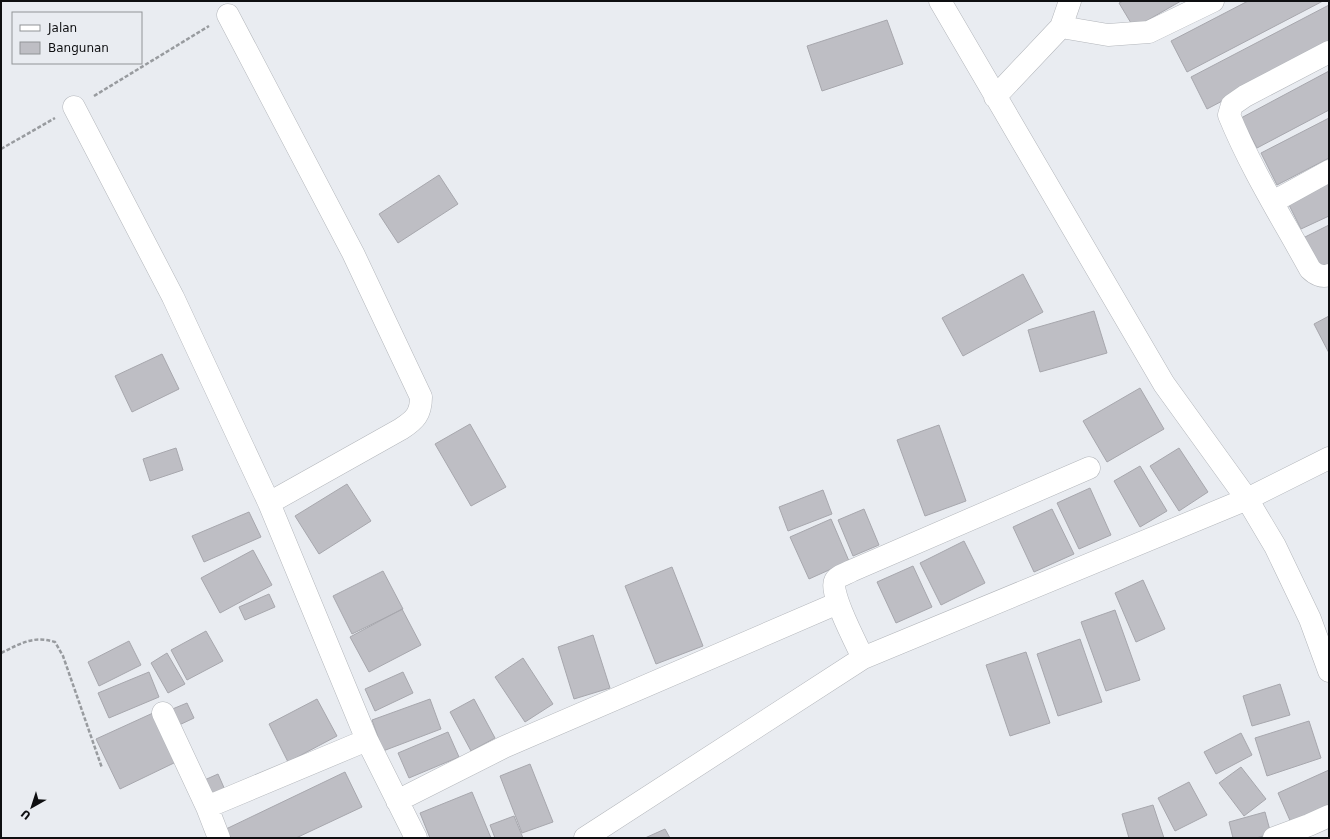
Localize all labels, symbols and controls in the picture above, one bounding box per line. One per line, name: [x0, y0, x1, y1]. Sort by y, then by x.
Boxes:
legend: [12, 12, 142, 64]
text: Jalan: [47, 21, 77, 35]
text: Bangunan: [48, 41, 109, 55]
north arrow: [12, 787, 52, 827]
text: U: [18, 807, 34, 822]

